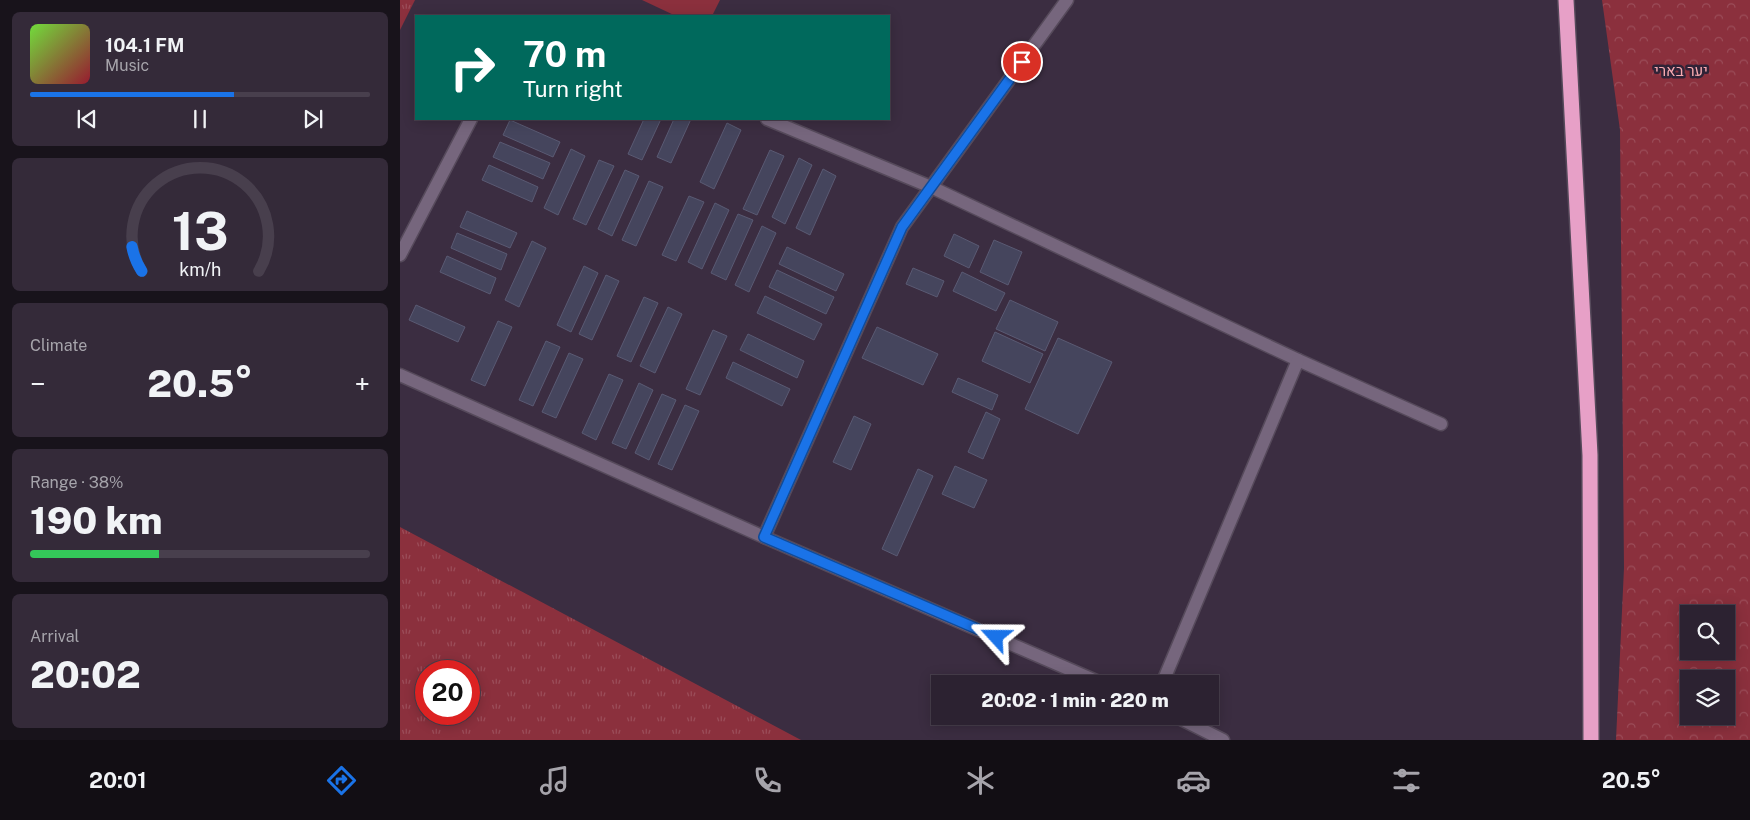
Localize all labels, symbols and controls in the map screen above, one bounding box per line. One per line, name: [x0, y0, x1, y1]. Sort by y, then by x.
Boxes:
text: 104.1 FM: [105, 34, 184, 56]
text: 70 m: [523, 34, 606, 75]
icon: right: [440, 35, 505, 100]
pin: [1001, 41, 1043, 83]
icon: arrive: [1008, 48, 1036, 76]
text: Music: [105, 56, 149, 75]
park label: יער בארי: [1654, 62, 1708, 79]
text: Turn right: [523, 76, 623, 102]
icon: previous: [73, 105, 101, 133]
icon: pause: [186, 105, 214, 133]
icon: next: [299, 105, 327, 133]
text: 13: [172, 201, 228, 262]
text: km/h: [179, 259, 221, 280]
text: Climate: [30, 336, 87, 355]
text: 20.5°: [147, 361, 253, 406]
text: −: [30, 367, 46, 400]
text: +: [354, 367, 370, 400]
text: Range · 38%: [30, 473, 124, 492]
text: 190 km: [30, 498, 162, 543]
map controls: [1680, 605, 1735, 725]
button: search: [1680, 605, 1735, 660]
position arrow: [969, 610, 1021, 662]
text: Arrival: [30, 627, 79, 646]
text: 20:02: [30, 652, 141, 697]
speed limit sign: 20: [415, 660, 480, 725]
button: layers: [1680, 670, 1735, 725]
text: 20:02 · 1 min · 220 m: [981, 689, 1169, 711]
icon: directions: [324, 763, 359, 798]
icon: music: [537, 763, 572, 798]
icon: phone: [750, 763, 785, 798]
icon: climate: [963, 763, 998, 798]
icon: car: [1176, 763, 1211, 798]
icon: filters: [1389, 763, 1424, 798]
text: 20:01: [89, 767, 147, 793]
text: 20.5°: [1602, 767, 1661, 793]

